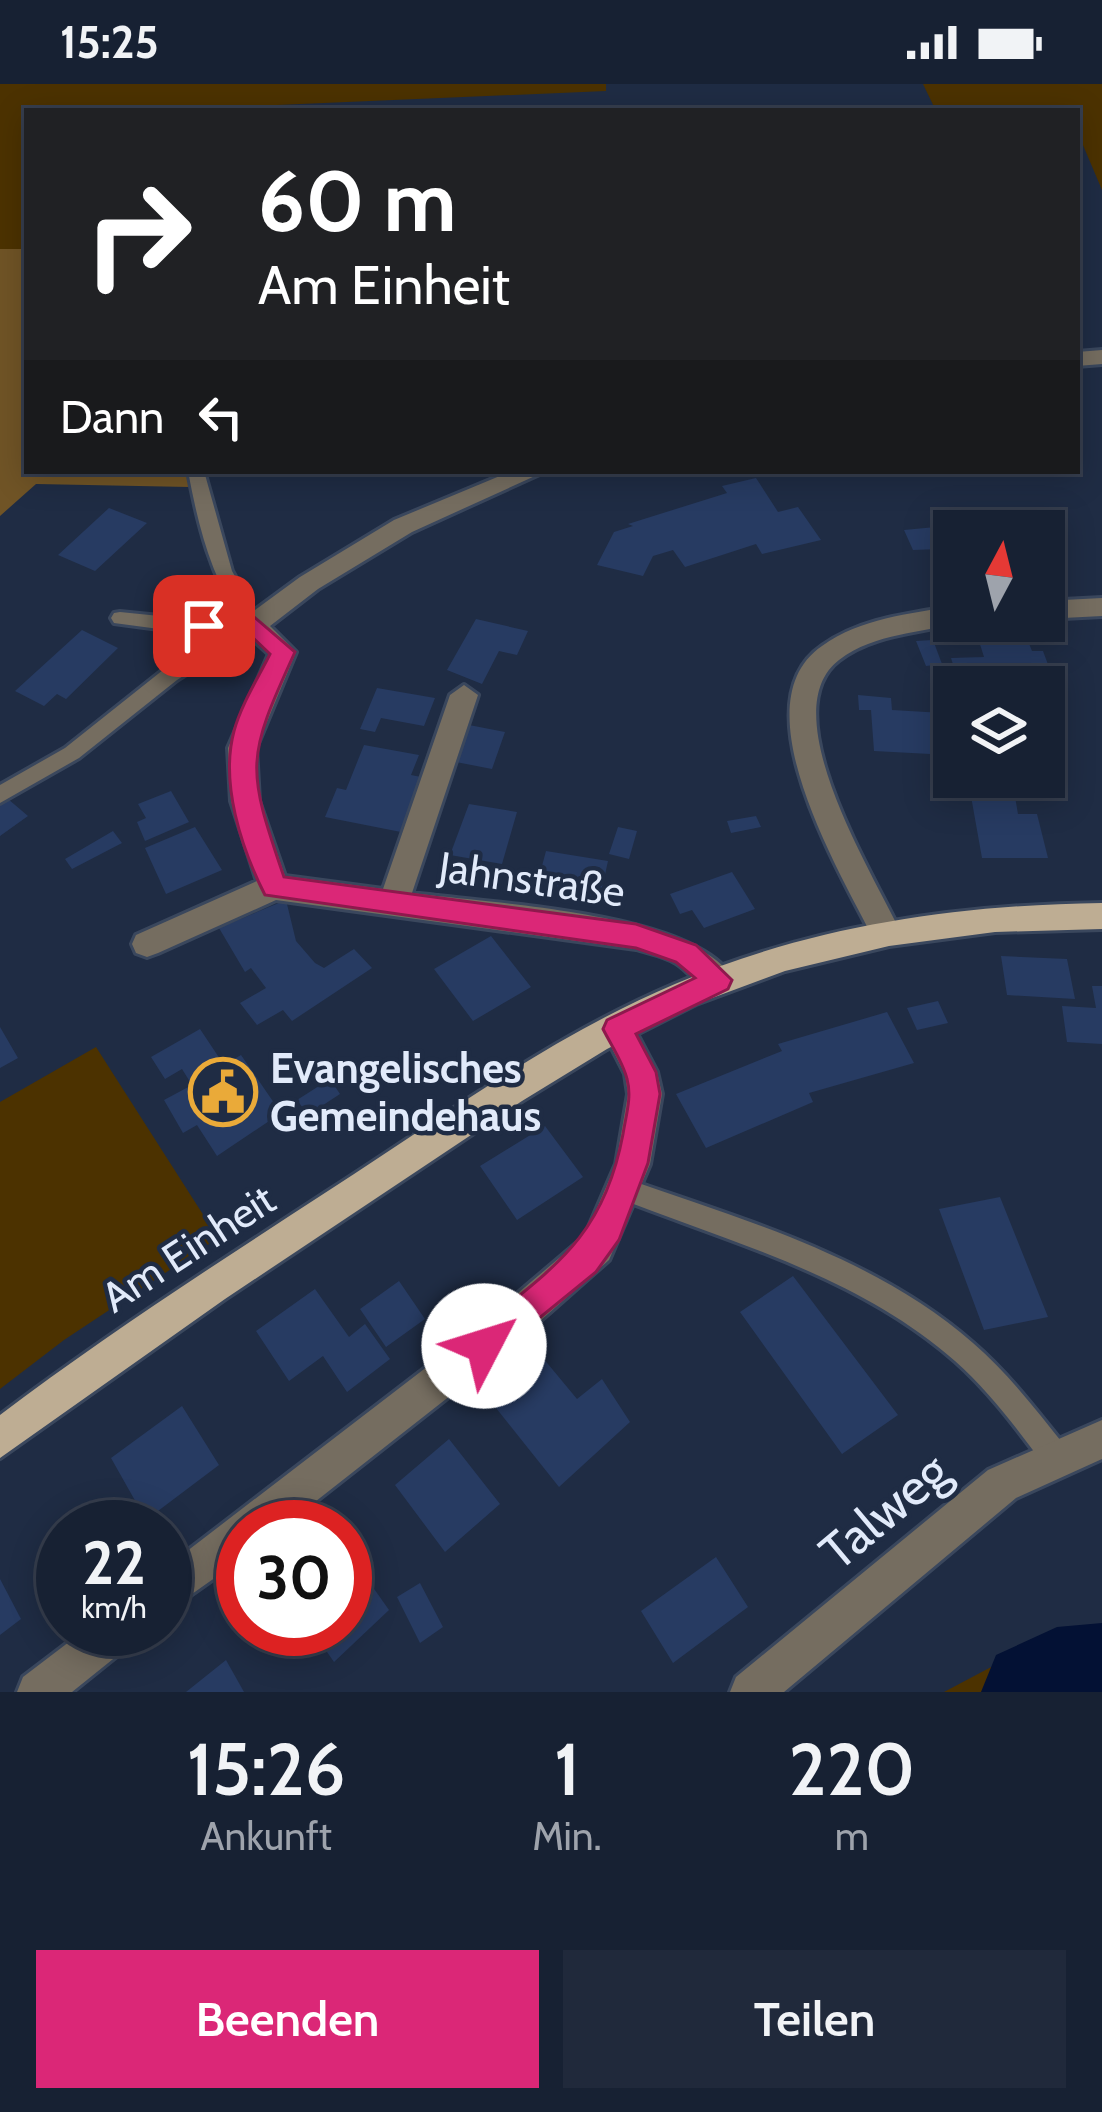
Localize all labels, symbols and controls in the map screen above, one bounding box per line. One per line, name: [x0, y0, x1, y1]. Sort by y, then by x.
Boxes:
text: 15:25: [60, 15, 159, 69]
text: 60 m: [258, 150, 456, 252]
icon: right: [60, 156, 216, 312]
text: Am Einheit: [258, 252, 510, 318]
icon: left: [188, 384, 254, 450]
text: Dann: [60, 390, 164, 444]
north arrow: [933, 510, 1065, 642]
map controls: [933, 510, 1065, 798]
pin: [153, 575, 255, 677]
icon: arrive: [171, 593, 237, 659]
button: layers: [933, 666, 1065, 798]
street label: Jahnstraße: [435, 840, 628, 918]
place label: Evangelisches Gemeindehaus: [270, 1042, 541, 1142]
public building icon: Evangelisches Gemeindehaus: [188, 1057, 258, 1127]
street label: Am Einheit: [92, 1173, 284, 1323]
position arrow: [421, 1283, 547, 1409]
street label: Talweg: [807, 1439, 961, 1582]
speed limit sign: 30: [216, 1500, 372, 1656]
text: 22: [82, 1526, 146, 1599]
text: km/h: [81, 1589, 147, 1626]
text: 15:26: [187, 1726, 345, 1813]
text: 1: [554, 1726, 580, 1813]
text: 220: [789, 1726, 915, 1813]
text: Ankunft: [200, 1812, 332, 1860]
text: Min.: [532, 1812, 602, 1860]
text: m: [835, 1812, 869, 1860]
button: Beenden: [36, 1950, 539, 2088]
button: Teilen: [563, 1950, 1066, 2088]

